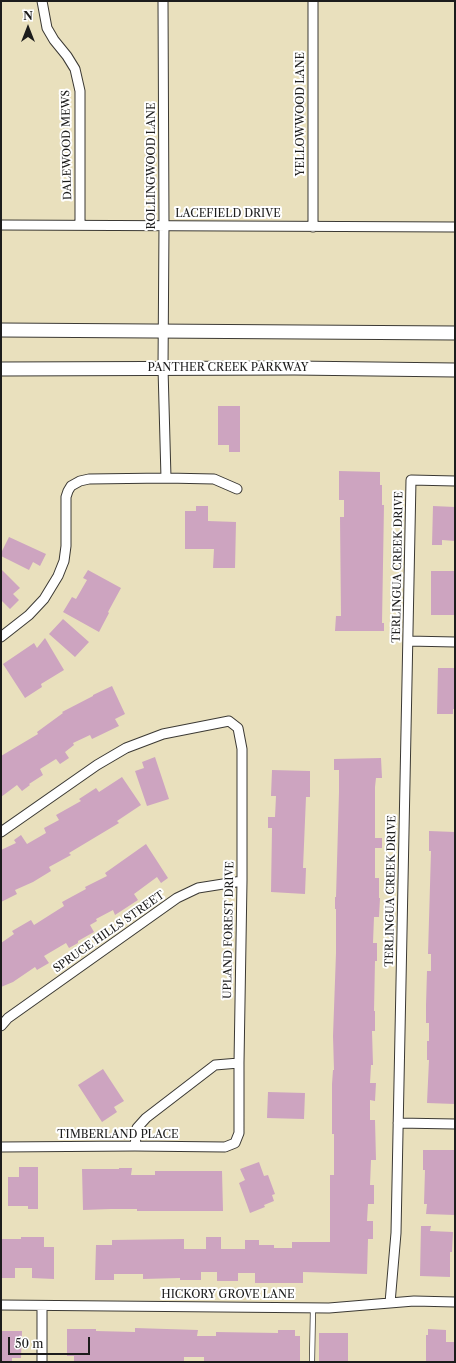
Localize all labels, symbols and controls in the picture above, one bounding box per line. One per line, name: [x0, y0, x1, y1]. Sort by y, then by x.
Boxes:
north arrow: [8, 8, 48, 48]
text: N: [23, 9, 33, 23]
street label: YELLOWWOOD LANE: [294, 52, 308, 176]
street label: DALEWOOD MEWS: [59, 90, 75, 200]
street label: ROLLINGWOOD LANE: [145, 102, 159, 230]
street label: LACEFIELD DRIVE: [175, 207, 281, 221]
street label: PANTHER CREEK PARKWAY: [147, 361, 309, 375]
street label: TERLINGUA CREEK DRIVE: [390, 491, 406, 643]
street label: TERLINGUA CREEK DRIVE: [383, 815, 399, 967]
street label: UPLAND FOREST DRIVE: [221, 861, 237, 999]
street label: SPRUCE HILLS STREET: [51, 888, 167, 976]
street label: TIMBERLAND PLACE: [57, 1128, 179, 1142]
street label: HICKORY GROVE LANE: [161, 1288, 295, 1302]
scale bar: [10, 1329, 92, 1355]
text: 50 m: [15, 1336, 44, 1351]

